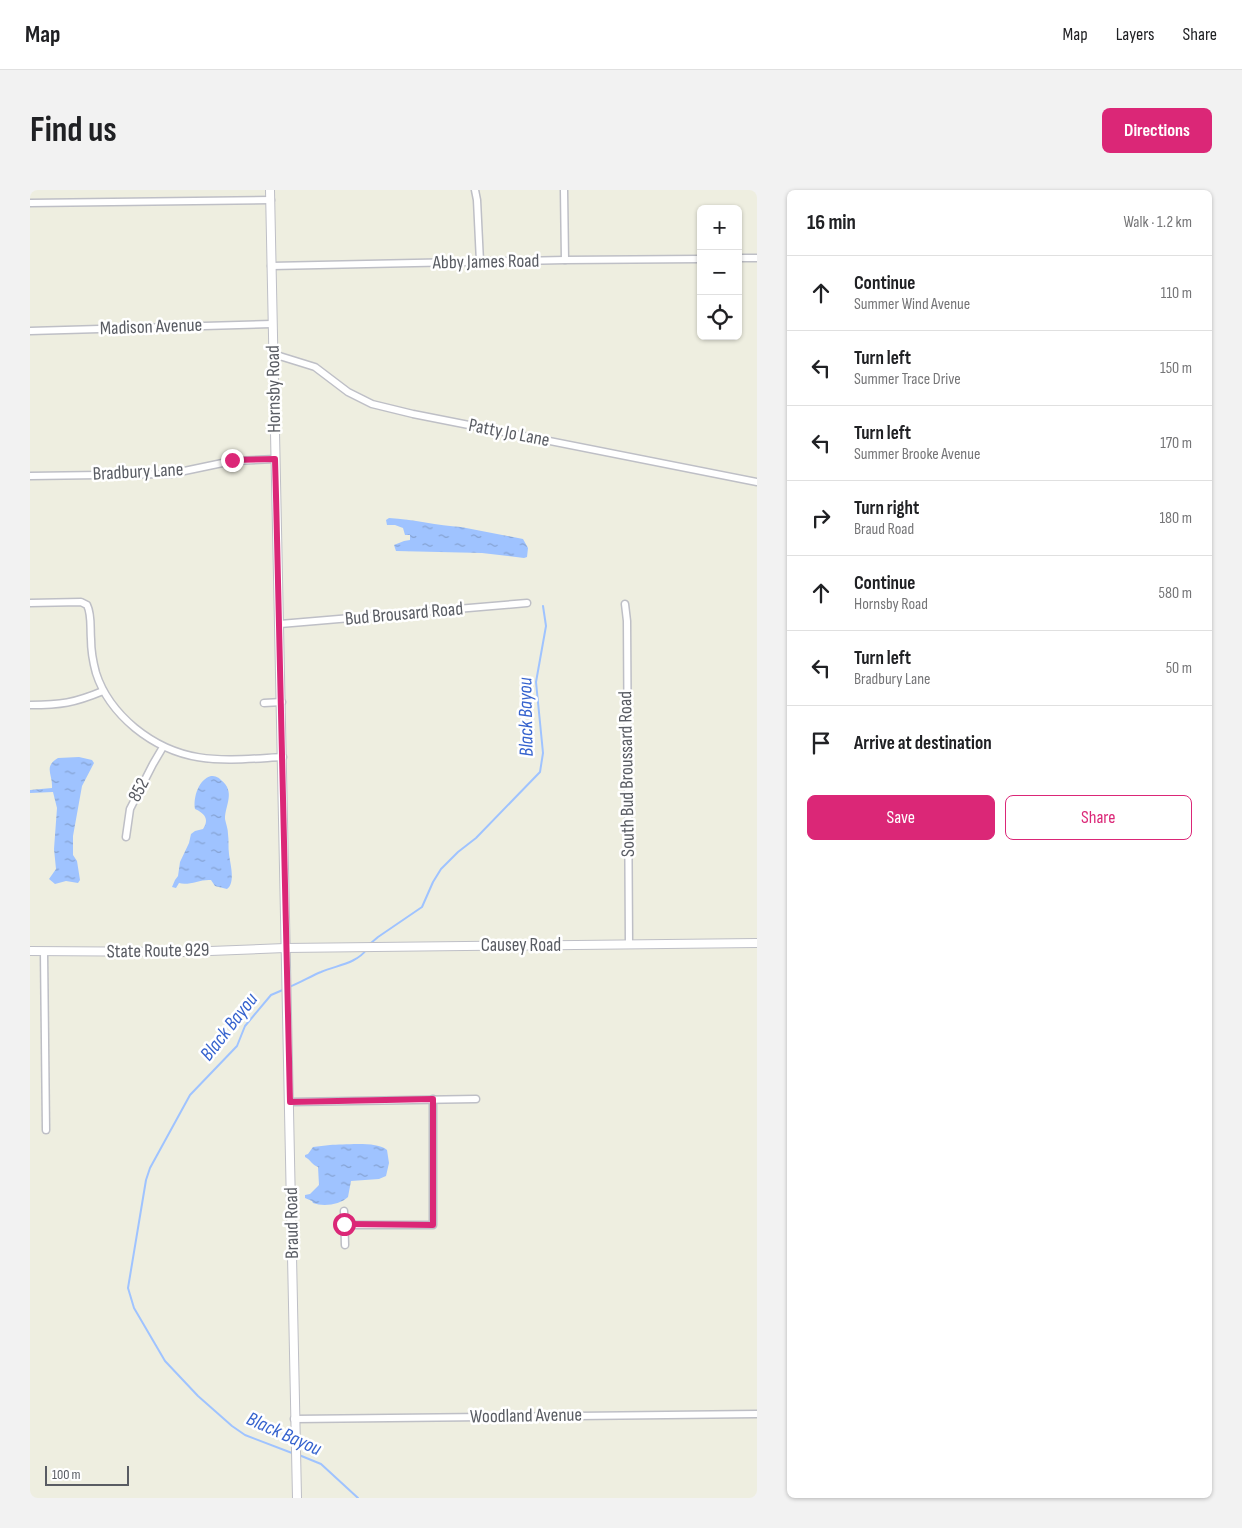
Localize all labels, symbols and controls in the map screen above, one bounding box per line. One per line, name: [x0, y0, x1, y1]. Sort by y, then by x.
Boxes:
text: Map: [25, 20, 60, 49]
text: Map: [1063, 24, 1088, 45]
text: Layers: [1116, 24, 1155, 45]
text: Share: [1183, 24, 1217, 45]
button: Directions: [1102, 108, 1212, 153]
text: Find us: [30, 109, 117, 152]
map controls: [697, 205, 742, 340]
button: +: [697, 205, 742, 250]
text: 16 min: [807, 210, 856, 235]
text: Walk · 1.2 km: [1123, 213, 1192, 232]
street label: Abby James Road: [431, 250, 540, 274]
button: −: [697, 250, 742, 295]
text: Continue: [854, 272, 915, 295]
icon: ahead: [807, 279, 835, 307]
text: 110 m: [1161, 284, 1192, 303]
button: locate: [697, 295, 742, 340]
text: Summer Wind Avenue: [854, 295, 970, 314]
street label: Madison Avenue: [99, 314, 203, 340]
street label: Hornsby Road: [262, 345, 286, 433]
text: Turn left: [854, 347, 911, 370]
icon: left: [807, 354, 835, 382]
text: 150 m: [1160, 359, 1192, 378]
text: Summer Trace Drive: [854, 370, 961, 389]
street label: Patty Jo Lane: [467, 414, 551, 452]
text: Turn left: [854, 422, 911, 445]
icon: left: [807, 429, 835, 457]
text: 170 m: [1160, 434, 1192, 453]
text: Summer Brooke Avenue: [854, 445, 980, 464]
route end: [221, 449, 244, 472]
street label: Bradbury Lane: [92, 458, 184, 486]
text: Turn right: [854, 497, 919, 520]
icon: right: [807, 504, 835, 532]
text: 180 m: [1159, 509, 1192, 528]
text: Braud Road: [854, 520, 914, 539]
text: Continue: [854, 572, 915, 595]
icon: ahead: [807, 579, 835, 607]
text: 580 m: [1159, 584, 1192, 603]
text: Hornsby Road: [854, 595, 928, 614]
street label: Bud Brousard Road: [344, 597, 464, 631]
text: Turn left: [854, 647, 911, 670]
icon: left: [807, 654, 835, 682]
text: 50 m: [1166, 659, 1192, 678]
text: Bradbury Lane: [854, 670, 930, 689]
water label: Black Bayou: [513, 676, 539, 757]
street label: South Bud Broussard Road: [614, 691, 640, 857]
icon: arrive: [807, 729, 835, 757]
text: Arrive at destination: [854, 732, 992, 755]
street label: 852: [123, 774, 155, 806]
button: Save: [807, 795, 995, 840]
button: Share: [1005, 795, 1192, 840]
street label: Causey Road: [481, 934, 561, 957]
street label: State Route 929: [106, 939, 210, 963]
water label: Black Bayou: [195, 988, 263, 1066]
street label: Braud Road: [280, 1187, 304, 1259]
route start: [333, 1213, 356, 1236]
street label: Woodland Avenue: [470, 1404, 582, 1428]
water label: Black Bayou: [243, 1407, 326, 1461]
scale bar: [45, 1463, 129, 1486]
text: 100 m: [52, 1466, 81, 1483]

